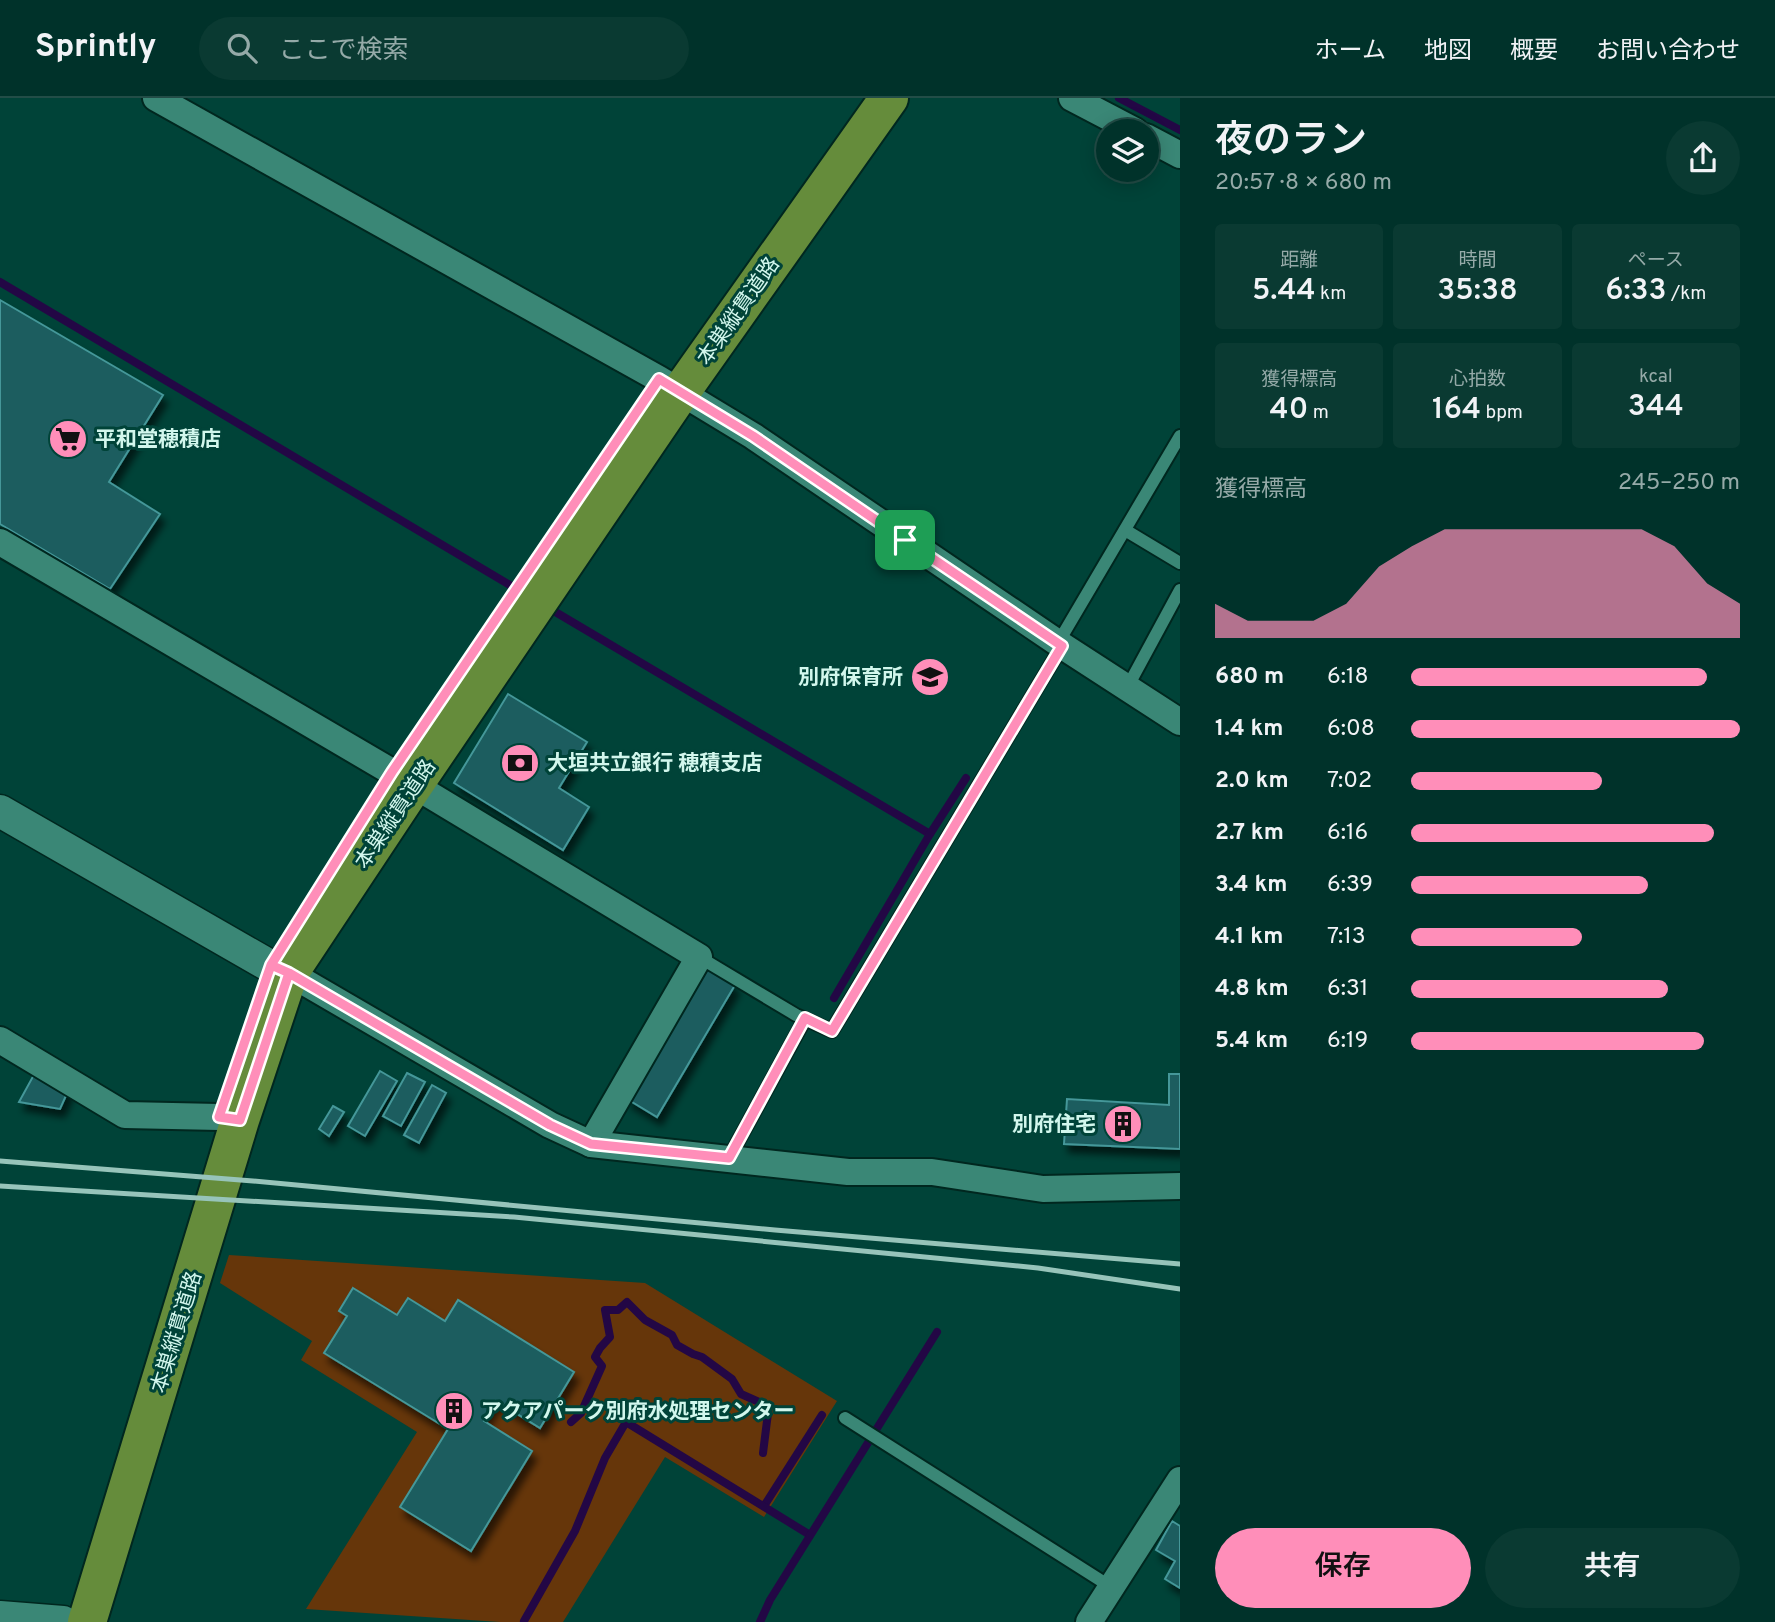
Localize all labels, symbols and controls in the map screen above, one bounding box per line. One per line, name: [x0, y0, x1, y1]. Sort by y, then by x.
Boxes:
search box: [199, 17, 689, 80]
text: Sprintly: [35, 27, 157, 69]
icon: search: [223, 29, 261, 67]
text: ここで検索: [279, 35, 409, 68]
text: ホーム: [1315, 37, 1386, 67]
text: 地図: [1424, 37, 1472, 67]
text: 概要: [1510, 37, 1558, 67]
text: お問い合わせ: [1596, 37, 1740, 67]
text: 夜のラン: [1215, 118, 1367, 167]
map controls: [1096, 119, 1159, 182]
button: layers: [1096, 119, 1159, 182]
button: share: [1666, 121, 1740, 195]
text: 20:57 · 8 × 680 m: [1215, 169, 1392, 198]
text: 距離: [1280, 249, 1318, 273]
text: 時間: [1458, 249, 1497, 273]
text: ペース: [1628, 249, 1684, 273]
street label: 本巣縦貫道路: [692, 253, 786, 371]
text: 5.44: [1252, 273, 1316, 310]
text: 35:38: [1437, 273, 1518, 310]
text: 6:33: [1605, 273, 1667, 310]
text: km: [1316, 282, 1346, 306]
text: /km: [1667, 282, 1706, 306]
text: kcal: [1639, 365, 1673, 389]
text: 獲得標高: [1261, 368, 1337, 392]
text: 心拍数: [1449, 368, 1506, 392]
text: 344: [1628, 389, 1684, 426]
text: 40: [1270, 392, 1308, 429]
text: 164: [1432, 392, 1481, 429]
text: m: [1308, 401, 1329, 425]
text: bpm: [1481, 401, 1523, 425]
supermarket icon: 平和堂穂積店: [47, 418, 89, 460]
place label: 平和堂穂積店: [95, 427, 221, 454]
text: 245–250 m: [1618, 469, 1740, 498]
text: 獲得標高: [1215, 476, 1307, 505]
pin: [875, 510, 935, 570]
icon: arrive: [886, 521, 924, 559]
school or university icon: 別府保育所: [909, 656, 951, 698]
text: 680 m: [1215, 663, 1284, 692]
text: 6:18: [1327, 663, 1369, 692]
place label: 別府保育所: [798, 665, 903, 692]
text: 1.4 km: [1215, 715, 1283, 744]
text: 6:08: [1327, 715, 1375, 744]
bank icon: 大垣共立銀行 穂積支店: [499, 742, 541, 784]
place label: 大垣共立銀行 穂積支店: [547, 751, 762, 778]
street label: 本巣縦貫道路: [350, 755, 443, 875]
text: 2.0 km: [1215, 767, 1289, 796]
text: 7:02: [1327, 767, 1372, 796]
text: 2.7 km: [1215, 819, 1284, 848]
text: 6:16: [1327, 819, 1368, 848]
text: 3.4 km: [1215, 871, 1287, 900]
text: 6:39: [1327, 871, 1373, 900]
text: 4.1 km: [1215, 923, 1283, 952]
text: 7:13: [1327, 923, 1366, 952]
text: 4.8 km: [1215, 975, 1289, 1004]
text: 6:31: [1327, 975, 1368, 1004]
text: 5.4 km: [1215, 1027, 1288, 1056]
text: 6:19: [1327, 1027, 1368, 1056]
building icon: 別府住宅: [1102, 1103, 1144, 1145]
place label: 別府住宅: [1012, 1112, 1096, 1139]
street label: 本巣縦貫道路: [146, 1268, 209, 1397]
building icon: アクアパーク別府水処理センター: [433, 1390, 475, 1432]
place label: アクアパーク別府水処理センター: [481, 1399, 795, 1426]
button: 保存: [1215, 1528, 1471, 1608]
button: 共有: [1485, 1528, 1740, 1608]

